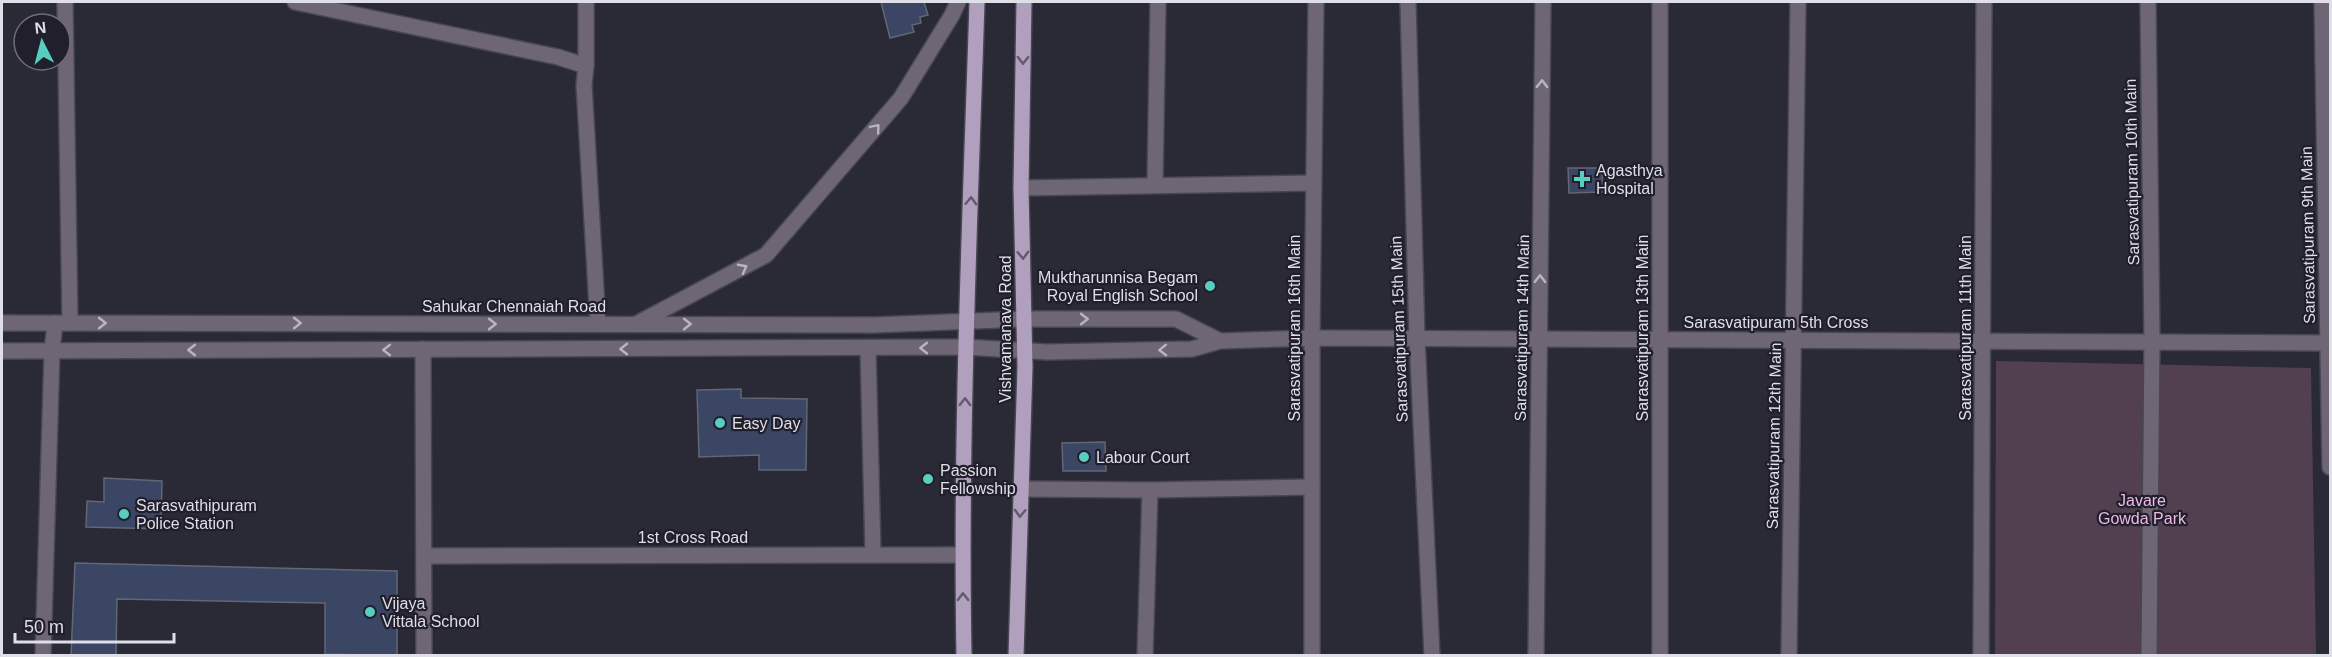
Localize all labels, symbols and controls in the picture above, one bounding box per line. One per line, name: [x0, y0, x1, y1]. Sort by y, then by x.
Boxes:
north arrow: [12, 12, 72, 72]
text: N: [34, 19, 47, 37]
one-way arrow: [1017, 55, 1029, 64]
street label: Sarasvatipuram 10th Main: [2122, 78, 2142, 266]
one-way arrow: [1536, 80, 1548, 89]
one-way arrow: [869, 124, 880, 135]
street label: Sarasvatipuram 9th Main: [2298, 146, 2318, 324]
place label: Agasthya Hospital: [1596, 162, 1663, 197]
marker: Agasthya Hospital: [1573, 170, 1591, 188]
one-way arrow: [964, 196, 977, 205]
street label: Sarasvatipuram 14th Main: [1512, 234, 1532, 422]
street label: Sarasvatipuram 16th Main: [1286, 235, 1303, 421]
street label: Sarasvatipuram 15th Main: [1387, 235, 1411, 423]
street label: Sarasvatipuram 13th Main: [1634, 235, 1651, 421]
street label: Sarasvatipuram 11th Main: [1957, 235, 1974, 421]
one-way arrow: [1017, 250, 1030, 259]
street label: Vishvamanava Road: [997, 255, 1014, 403]
one-way arrow: [736, 263, 747, 275]
place label: Muktharunnisa Begam Royal English School: [1038, 269, 1198, 304]
one-way arrow: [1534, 275, 1546, 284]
marker: Muktharunnisa Begam Royal English School: [1203, 279, 1217, 293]
street label: Sahukar Chennaiah Road: [422, 298, 606, 315]
one-way arrow: [1080, 313, 1089, 325]
street label: Sarasvatipuram 5th Cross: [1684, 314, 1868, 331]
one-way arrow: [97, 317, 106, 329]
one-way arrow: [292, 317, 301, 329]
one-way arrow: [487, 318, 496, 330]
one-way arrow: [682, 318, 691, 330]
one-way arrow: [919, 341, 928, 354]
street label: Sarasvatipuram 12th Main: [1764, 342, 1784, 530]
one-way arrow: [619, 343, 628, 355]
one-way arrow: [1159, 343, 1168, 356]
one-way arrow: [187, 344, 196, 357]
one-way arrow: [382, 344, 391, 356]
one-way arrow: [959, 398, 972, 407]
place label: Easy Day: [732, 415, 800, 432]
marker: Easy Day: [713, 416, 727, 430]
place label: Labour Court: [1096, 449, 1190, 466]
marker: Labour Court: [1077, 450, 1091, 464]
place label: Passion Fellowship: [940, 462, 1016, 497]
marker: Passion Fellowship: [921, 472, 935, 486]
park label: Javare Gowda Park: [2098, 492, 2187, 527]
place label: Sarasvathipuram Police Station: [136, 497, 257, 532]
marker: Sarasvathipuram Police Station: [117, 507, 131, 521]
one-way arrow: [1014, 508, 1026, 517]
street label: 1st Cross Road: [638, 529, 748, 546]
one-way arrow: [957, 593, 969, 602]
place label: Vijaya Vittala School: [382, 595, 480, 630]
marker: Vijaya Vittala School: [363, 605, 377, 619]
scale bar: [15, 606, 174, 644]
text: 50 m: [24, 617, 64, 637]

